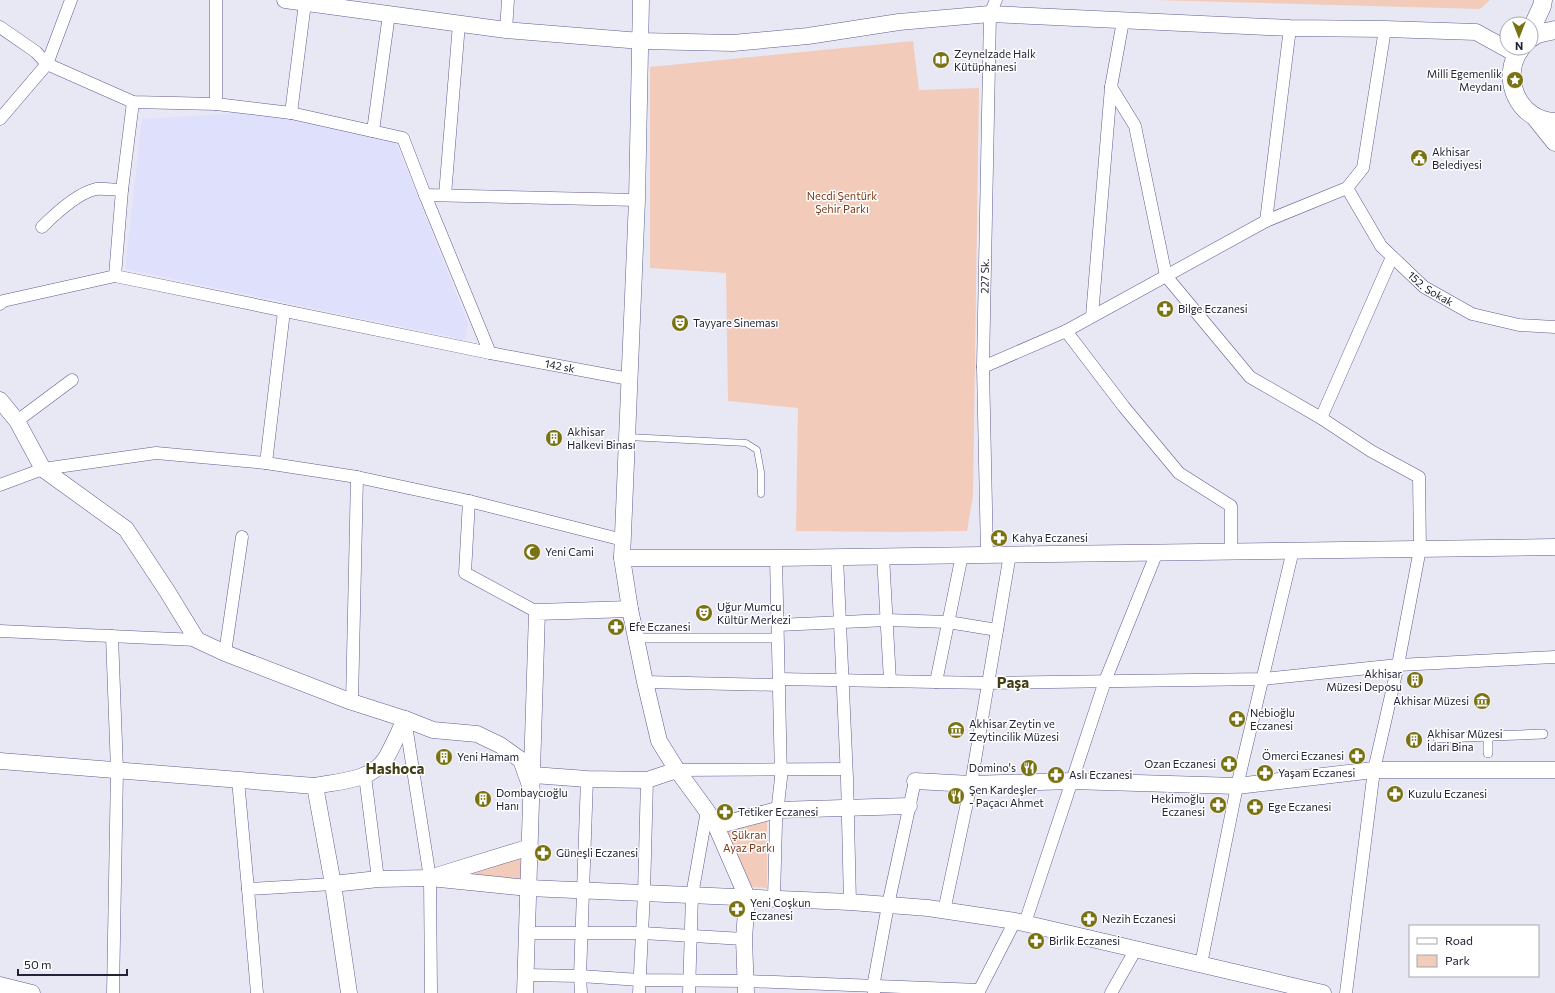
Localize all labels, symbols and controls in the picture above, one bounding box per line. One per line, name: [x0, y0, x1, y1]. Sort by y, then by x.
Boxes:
north arrow: [1499, 16, 1539, 56]
text: N: [1515, 40, 1523, 53]
place label: Zeynelzade Halk Kütüphanesi: [954, 47, 1036, 73]
library icon: Zeynelzade Halk Kütüphanesi: [931, 50, 951, 70]
place label: Milli Egemenlik Meydanı: [1427, 67, 1502, 93]
place icon: Milli Egemenlik Meydanı: [1505, 70, 1525, 90]
place label: Akhisar Belediyesi: [1432, 145, 1482, 171]
public building icon: Akhisar Belediyesi: [1409, 148, 1429, 168]
park label: Necdi Şentürk Şehir Parkı: [807, 189, 877, 215]
street label: 227 Sk.: [977, 258, 991, 294]
street label: 152. Sokak: [1405, 268, 1456, 308]
pharmacy icon: Bilge Eczanesi: [1155, 299, 1175, 319]
place label: Bilge Eczanesi: [1178, 302, 1248, 315]
theatre icon: Tayyare Sineması: [670, 313, 690, 333]
place label: Tayyare Sineması: [693, 316, 778, 329]
street label: 142 sk: [544, 356, 576, 375]
place label: Akhisar Halkevi Binası: [567, 425, 636, 451]
building icon: Akhisar Halkevi Binası: [544, 428, 564, 448]
pharmacy icon: Kahya Eczanesi: [989, 528, 1009, 548]
place label: Kahya Eczanesi: [1012, 531, 1088, 544]
mosque icon: Yeni Cami: [522, 542, 542, 562]
place label: Yeni Cami: [545, 545, 594, 558]
place label: Uğur Mumcu Kültür Merkezi: [717, 600, 791, 626]
theatre icon: Uğur Mumcu Kültür Merkezi: [694, 603, 714, 623]
pharmacy icon: Efe Eczanesi: [606, 617, 626, 637]
place label: Efe Eczanesi: [629, 620, 691, 633]
place label: Akhisar Müzesi Deposu: [1326, 667, 1403, 693]
building icon: Akhisar Müzesi Deposu: [1405, 670, 1425, 690]
district label: Paşa: [997, 673, 1029, 691]
museum icon: Akhisar Müzesi: [1472, 691, 1492, 711]
place label: Akhisar Müzesi: [1393, 694, 1469, 707]
place label: Nebioğlu Eczanesi: [1250, 706, 1295, 732]
pharmacy icon: Nebioğlu Eczanesi: [1227, 709, 1247, 729]
place label: Akhisar Zeytin ve Zeytincilik Müzesi: [969, 717, 1059, 743]
museum icon: Akhisar Zeytin ve Zeytincilik Müzesi: [946, 720, 966, 740]
place label: Akhisar Müzesi İdari Bina: [1427, 727, 1503, 753]
building icon: Akhisar Müzesi İdari Bina: [1404, 730, 1424, 750]
pharmacy icon: Ömerci Eczanesi: [1347, 746, 1367, 766]
building icon: Yeni Hamam: [434, 747, 454, 767]
place label: Ömerci Eczanesi: [1262, 748, 1344, 762]
place label: Yeni Hamam: [457, 750, 519, 763]
pharmacy icon: Ozan Eczanesi: [1219, 754, 1239, 774]
place label: Ozan Eczanesi: [1144, 757, 1216, 770]
restaurant icon: Domino's: [1019, 758, 1039, 778]
district label: Hashoca: [366, 759, 425, 777]
place label: Domino's: [969, 761, 1016, 774]
pharmacy icon: Yaşam Eczanesi: [1255, 763, 1275, 783]
pharmacy icon: Aslı Eczanesi: [1046, 765, 1066, 785]
place label: Yaşam Eczanesi: [1278, 766, 1356, 779]
place label: Aslı Eczanesi: [1069, 768, 1133, 781]
place label: Şen Kardeşler - Paçacı Ahmet: [969, 783, 1044, 809]
pharmacy icon: Kuzulu Eczanesi: [1385, 784, 1405, 804]
place label: Dombaycıoğlu Hanı: [496, 786, 568, 812]
restaurant icon: Şen Kardeşler - Paçacı Ahmet: [946, 786, 966, 806]
place label: Kuzulu Eczanesi: [1408, 787, 1487, 800]
building icon: Dombaycıoğlu Hanı: [473, 789, 493, 809]
place label: Hekimoğlu Eczanesi: [1151, 792, 1205, 818]
pharmacy icon: Hekimoğlu Eczanesi: [1208, 795, 1228, 815]
pharmacy icon: Ege Eczanesi: [1245, 797, 1265, 817]
place label: Ege Eczanesi: [1268, 800, 1332, 813]
pharmacy icon: Tetiker Eczanesi: [715, 802, 735, 822]
place label: Tetiker Eczanesi: [738, 805, 819, 818]
park label: Şükran Ayaz Parkı: [723, 828, 775, 854]
pharmacy icon: Güneşli Eczanesi: [533, 843, 553, 863]
place label: Güneşli Eczanesi: [556, 846, 638, 859]
place label: Yeni Coşkun Eczanesi: [750, 896, 811, 922]
pharmacy icon: Yeni Coşkun Eczanesi: [727, 899, 747, 919]
pharmacy icon: Nezih Eczanesi: [1079, 909, 1099, 929]
place label: Nezih Eczanesi: [1102, 912, 1176, 925]
legend: [1409, 925, 1539, 977]
pharmacy icon: Birlik Eczanesi: [1026, 931, 1046, 951]
text: Road: [1445, 933, 1473, 947]
place label: Birlik Eczanesi: [1049, 934, 1120, 947]
scale bar: [18, 951, 127, 977]
text: Park: [1445, 953, 1471, 967]
text: 50 m: [24, 957, 52, 971]

